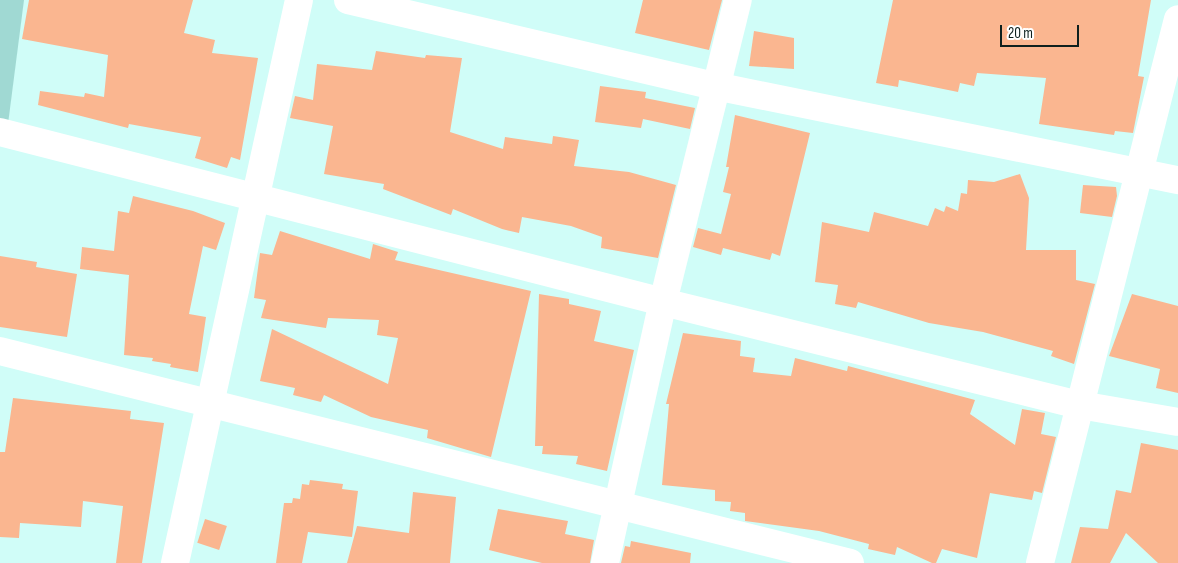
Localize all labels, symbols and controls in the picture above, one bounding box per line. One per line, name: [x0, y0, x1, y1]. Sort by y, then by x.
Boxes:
scale bar: [1003, 15, 1082, 47]
text: 20 m: [1008, 24, 1033, 43]

